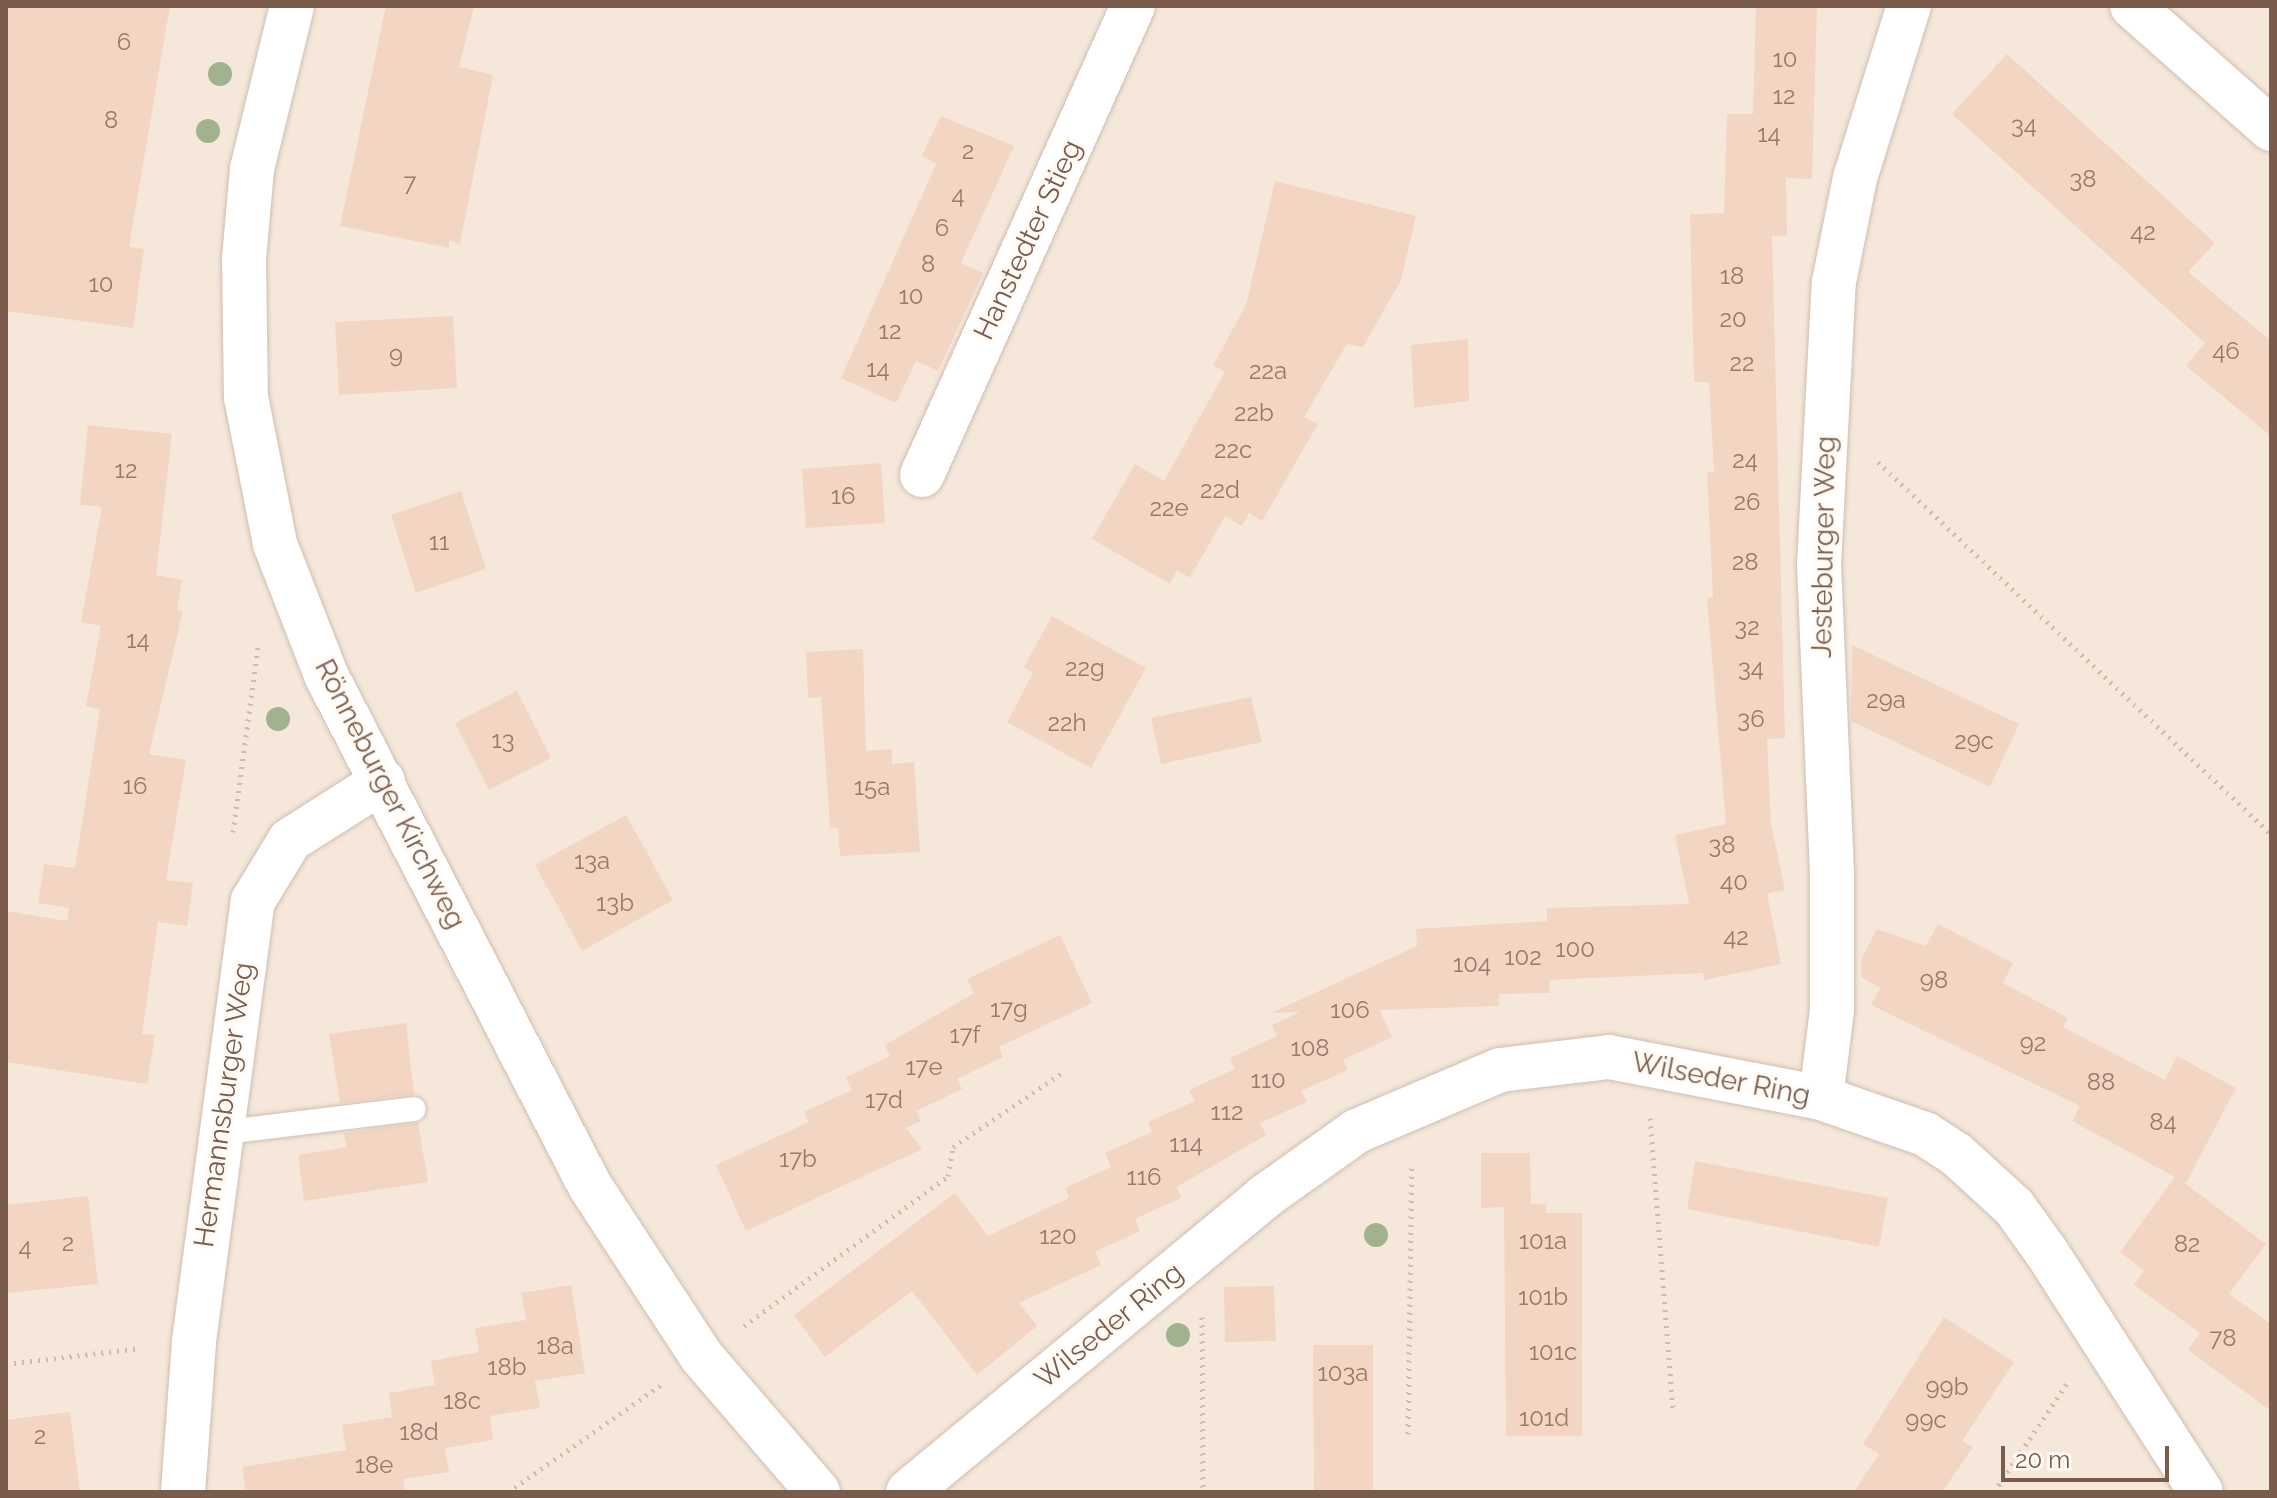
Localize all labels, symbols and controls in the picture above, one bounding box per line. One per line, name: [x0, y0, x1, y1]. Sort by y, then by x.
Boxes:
house number: 6: [117, 28, 131, 56]
house number: 10: [1773, 45, 1797, 73]
house number: 12: [1773, 82, 1795, 110]
house number: 8: [104, 106, 118, 134]
house number: 34: [2011, 111, 2037, 139]
house number: 14: [1757, 120, 1781, 148]
street label: Hanstedter Stieg: [967, 135, 1089, 345]
house number: 2: [962, 137, 974, 165]
house number: 38: [2069, 165, 2097, 193]
house number: 7: [404, 169, 416, 197]
house number: 4: [951, 181, 965, 209]
house number: 6: [935, 214, 949, 242]
house number: 42: [2130, 218, 2156, 246]
house number: 8: [921, 250, 935, 278]
house number: 18: [1720, 262, 1744, 290]
house number: 10: [89, 270, 113, 298]
house number: 10: [899, 282, 923, 310]
house number: 20: [1719, 305, 1747, 333]
house number: 12: [879, 317, 901, 345]
house number: 46: [2212, 337, 2240, 365]
house number: 9: [389, 341, 403, 369]
house number: 22: [1729, 349, 1755, 377]
house number: 14: [866, 355, 890, 383]
house number: 22a: [1249, 357, 1287, 385]
house number: 22b: [1234, 399, 1274, 427]
street label: Jesteburger Weg: [1805, 435, 1843, 659]
house number: 22c: [1214, 436, 1252, 464]
house number: 24: [1732, 446, 1758, 474]
house number: 12: [115, 456, 137, 484]
house number: 22d: [1200, 476, 1240, 504]
house number: 16: [831, 482, 855, 510]
house number: 26: [1734, 488, 1760, 516]
house number: 22e: [1149, 494, 1189, 522]
house number: 11: [429, 528, 449, 556]
house number: 28: [1732, 548, 1758, 576]
house number: 32: [1734, 613, 1760, 641]
house number: 14: [126, 626, 150, 654]
street label: Rönneburger Kirchweg: [307, 653, 473, 935]
house number: 22g: [1065, 654, 1105, 682]
house number: 34: [1738, 654, 1764, 682]
house number: 29a: [1866, 686, 1906, 714]
house number: 36: [1737, 705, 1765, 733]
house number: 22h: [1048, 709, 1086, 737]
house number: 13: [491, 726, 515, 754]
house number: 29c: [1954, 727, 1994, 755]
house number: 16: [123, 772, 147, 800]
house number: 15a: [854, 773, 890, 801]
house number: 38: [1708, 831, 1736, 859]
house number: 13a: [574, 847, 610, 875]
house number: 40: [1720, 868, 1748, 896]
house number: 13b: [596, 889, 634, 917]
house number: 42: [1723, 923, 1749, 951]
house number: 100: [1555, 935, 1595, 963]
house number: 102: [1504, 943, 1542, 971]
house number: 104: [1453, 950, 1491, 978]
street label: Hermannsburger Weg: [187, 960, 261, 1250]
house number: 98: [1920, 966, 1948, 994]
house number: 17g: [990, 995, 1028, 1023]
house number: 106: [1330, 996, 1370, 1024]
house number: 17f: [950, 1021, 980, 1049]
house number: 92: [2020, 1029, 2046, 1057]
house number: 108: [1290, 1034, 1330, 1062]
street label: Wilseder Ring: [1629, 1045, 1813, 1113]
house number: 17e: [905, 1053, 943, 1081]
house number: 110: [1250, 1066, 1286, 1094]
house number: 88: [2087, 1068, 2115, 1096]
house number: 17d: [865, 1086, 903, 1114]
house number: 112: [1210, 1098, 1244, 1126]
house number: 84: [2149, 1108, 2177, 1136]
house number: 114: [1169, 1130, 1203, 1158]
house number: 17b: [779, 1145, 817, 1173]
house number: 116: [1126, 1163, 1162, 1191]
house number: 120: [1039, 1222, 1077, 1250]
house number: 101a: [1519, 1227, 1567, 1255]
house number: 2: [62, 1229, 74, 1257]
house number: 82: [2174, 1230, 2200, 1258]
house number: 4: [18, 1233, 32, 1261]
street label: Wilseder Ring: [1028, 1256, 1190, 1396]
house number: 101b: [1518, 1283, 1568, 1311]
house number: 78: [2209, 1324, 2237, 1352]
house number: 18a: [536, 1332, 574, 1360]
house number: 101c: [1529, 1338, 1577, 1366]
house number: 18b: [487, 1353, 527, 1381]
house number: 103a: [1318, 1359, 1368, 1387]
house number: 99b: [1926, 1373, 1968, 1401]
house number: 18c: [443, 1387, 481, 1415]
house number: 101d: [1519, 1404, 1569, 1432]
house number: 99c: [1905, 1406, 1947, 1434]
house number: 18d: [399, 1418, 439, 1446]
house number: 2: [34, 1422, 46, 1450]
scale bar: [2005, 1430, 2173, 1480]
text: 20 m: [2015, 1445, 2070, 1474]
house number: 18e: [355, 1451, 393, 1479]

